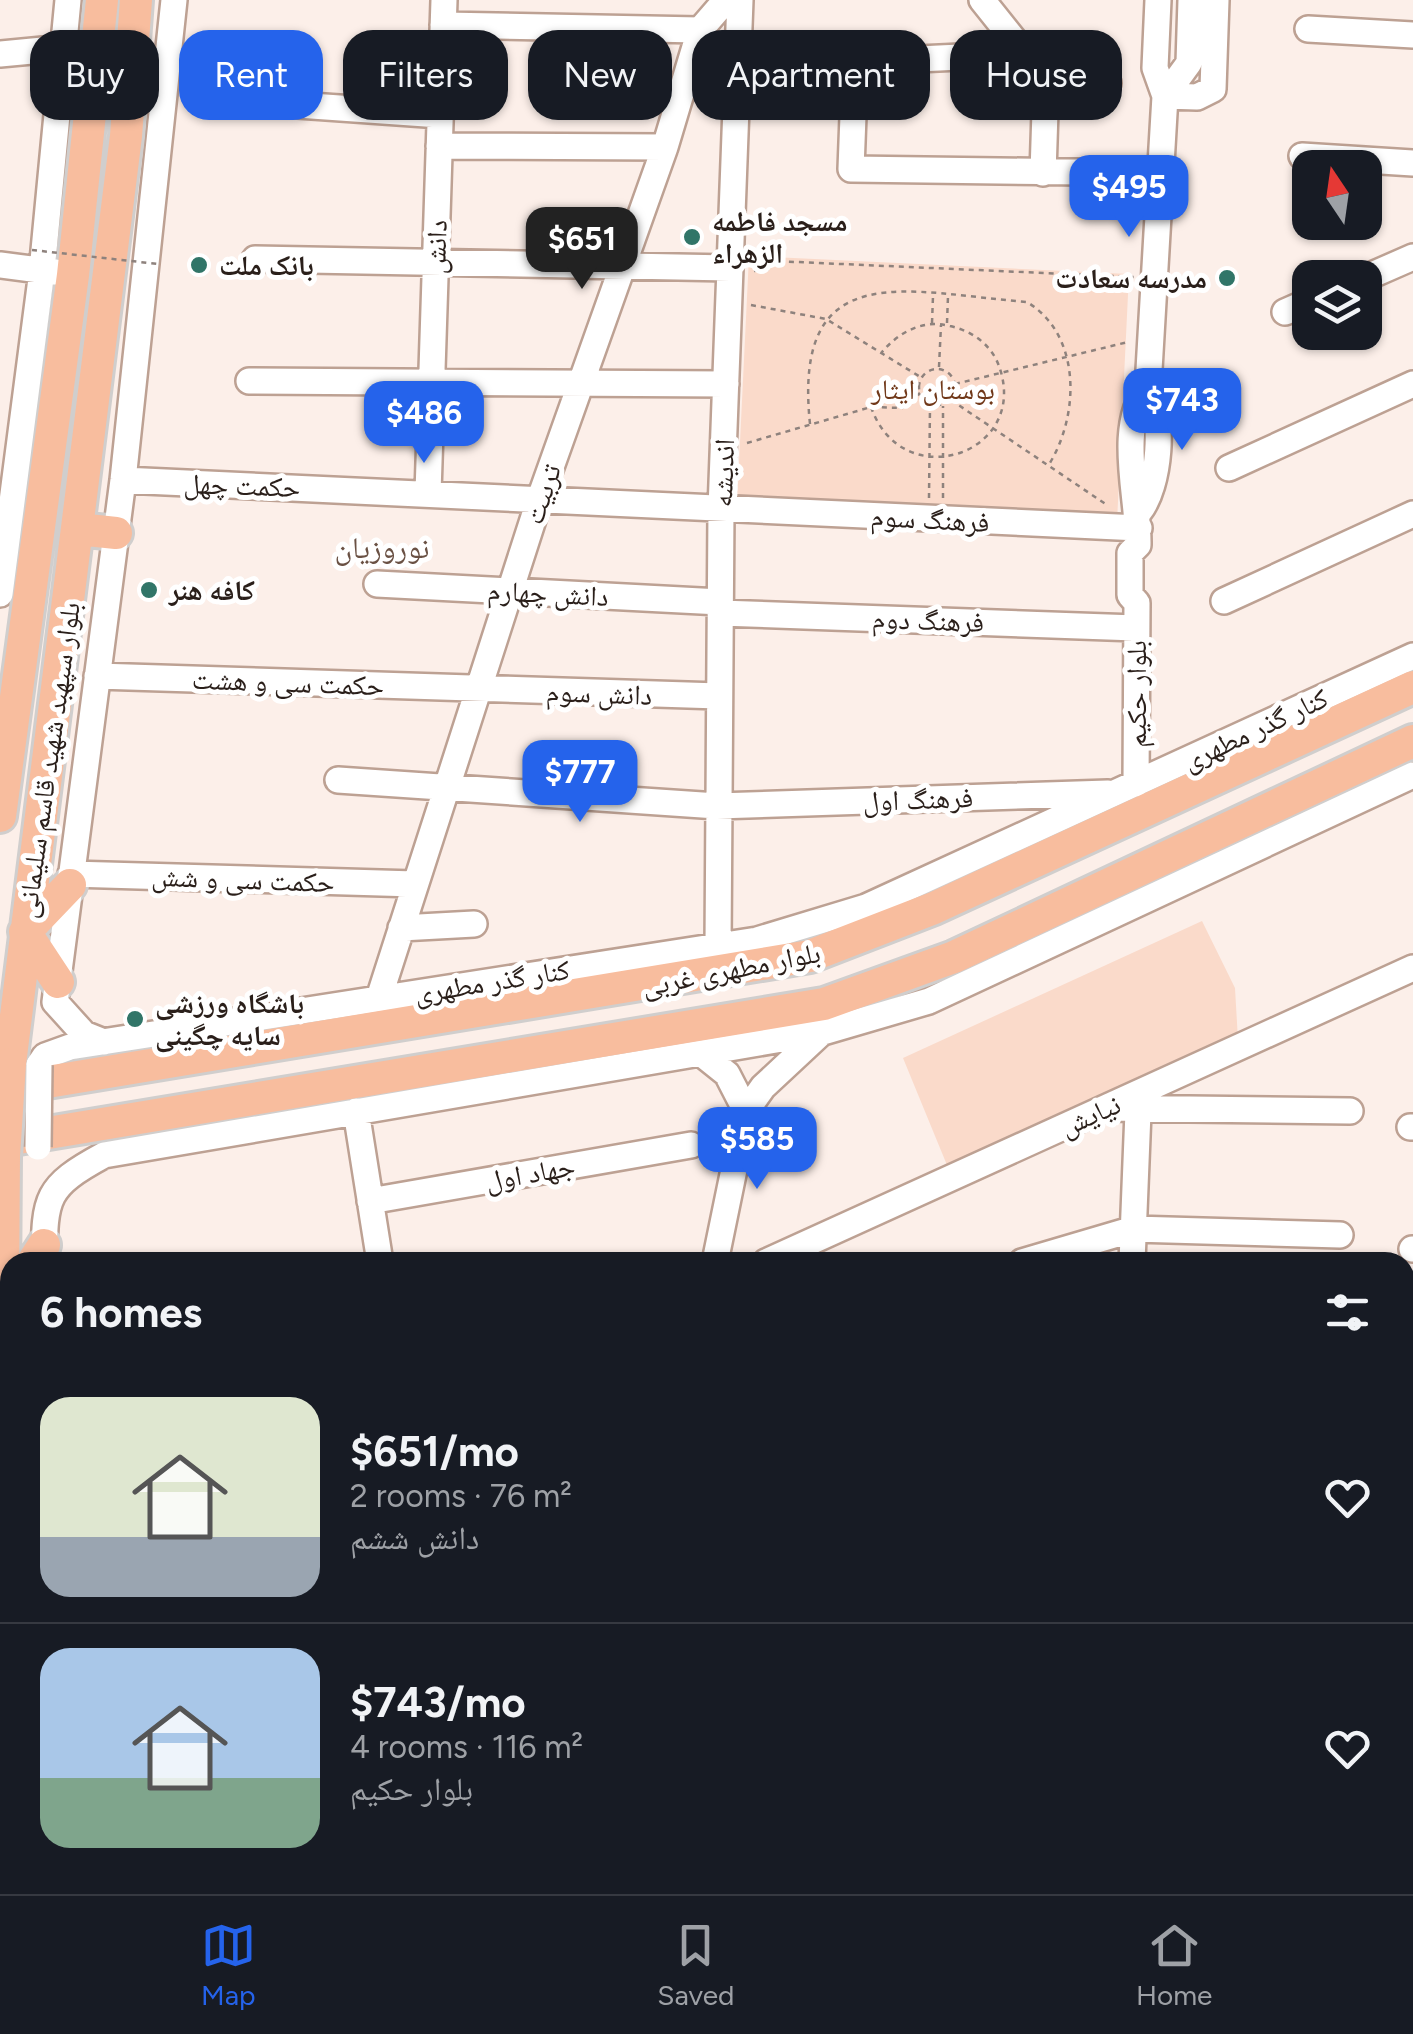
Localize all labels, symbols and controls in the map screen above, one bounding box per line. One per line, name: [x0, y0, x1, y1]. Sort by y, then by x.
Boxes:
chip: Buy: [30, 30, 159, 120]
chip: Rent: [179, 30, 323, 120]
chip: Filters: [343, 30, 508, 120]
chip: New: [528, 30, 672, 120]
chip: Apartment: [692, 30, 930, 120]
chip: House: [950, 30, 1122, 120]
north arrow: [1292, 150, 1382, 240]
map controls: [1292, 150, 1382, 350]
pin: $495: [1070, 155, 1188, 240]
text: $495: [1091, 168, 1167, 206]
place label: مسجد فاطمه الزهراء: [712, 204, 847, 270]
pin: $651: [523, 207, 641, 292]
street label: دانش: [418, 219, 455, 275]
text: $651: [548, 220, 616, 258]
marker: مسجد فاطمه الزهراء: [681, 226, 703, 248]
place label: بانک ملت: [219, 248, 314, 282]
marker: بانک ملت: [188, 254, 210, 276]
button: layers: [1292, 260, 1382, 350]
place label: مدرسه سعادت: [1055, 261, 1207, 295]
marker: مدرسه سعادت: [1216, 267, 1238, 289]
pin: $743: [1123, 368, 1241, 453]
park label: بوستان ایثار: [870, 372, 995, 406]
pin: $486: [365, 381, 483, 466]
text: $743: [1145, 381, 1219, 419]
text: $486: [386, 394, 462, 432]
street label: اندیشه: [705, 438, 741, 508]
street label: تربیت: [516, 459, 568, 529]
street label: حکمت چهل: [183, 466, 301, 505]
street label: فرهنگ سوم: [869, 499, 990, 541]
district label: نوروزیان: [335, 529, 429, 566]
place label: کافه هنر: [168, 573, 255, 607]
street label: دانش چهارم: [486, 573, 610, 615]
marker: کافه هنر: [138, 579, 160, 601]
street label: بلوار سپهبد شهید قاسم سلیمانی: [9, 600, 89, 921]
street label: فرهنگ دوم: [871, 601, 985, 641]
street label: بلوار حکیم: [1119, 640, 1155, 748]
street label: حکمت سی و هشت: [191, 662, 385, 703]
street label: دانش سوم: [545, 674, 653, 714]
street label: کنار گذر مطهری: [1177, 680, 1334, 778]
pin: $777: [521, 740, 639, 825]
text: $777: [544, 753, 616, 791]
street label: فرهنگ اول: [862, 780, 974, 818]
street label: حکمت سی و شش: [151, 859, 335, 900]
street label: بلوار مطهری غربی: [639, 935, 823, 1004]
street label: کنار گذر مطهری: [412, 952, 573, 1010]
place label: باشگاه ورزشى سايه چگينى: [155, 986, 304, 1053]
marker: باشگاه ورزشى سايه چگينى: [124, 1008, 146, 1030]
street label: نيايش: [1054, 1087, 1126, 1144]
pin: $585: [698, 1107, 816, 1192]
text: $585: [720, 1120, 794, 1158]
street label: جهاد اول: [482, 1148, 578, 1198]
icon: filters: [1320, 1285, 1375, 1340]
text: 6 homes: [40, 1287, 202, 1338]
text: $651/mo: [350, 1426, 519, 1477]
icon: home: [120, 1437, 240, 1557]
icon: heart: [1320, 1470, 1375, 1525]
text: 2 rooms · 76 m²: [350, 1477, 572, 1515]
text: دانش ششم: [350, 1519, 479, 1557]
text: $743/mo: [350, 1677, 526, 1728]
icon: home: [120, 1688, 240, 1808]
icon: heart: [1320, 1721, 1375, 1776]
text: 4 rooms · 116 m²: [350, 1728, 583, 1766]
text: بلوار حکیم: [350, 1770, 473, 1808]
tab: Map: [201, 1918, 256, 2012]
tab: Saved: [657, 1918, 734, 2012]
tab: Home: [1136, 1918, 1212, 2012]

